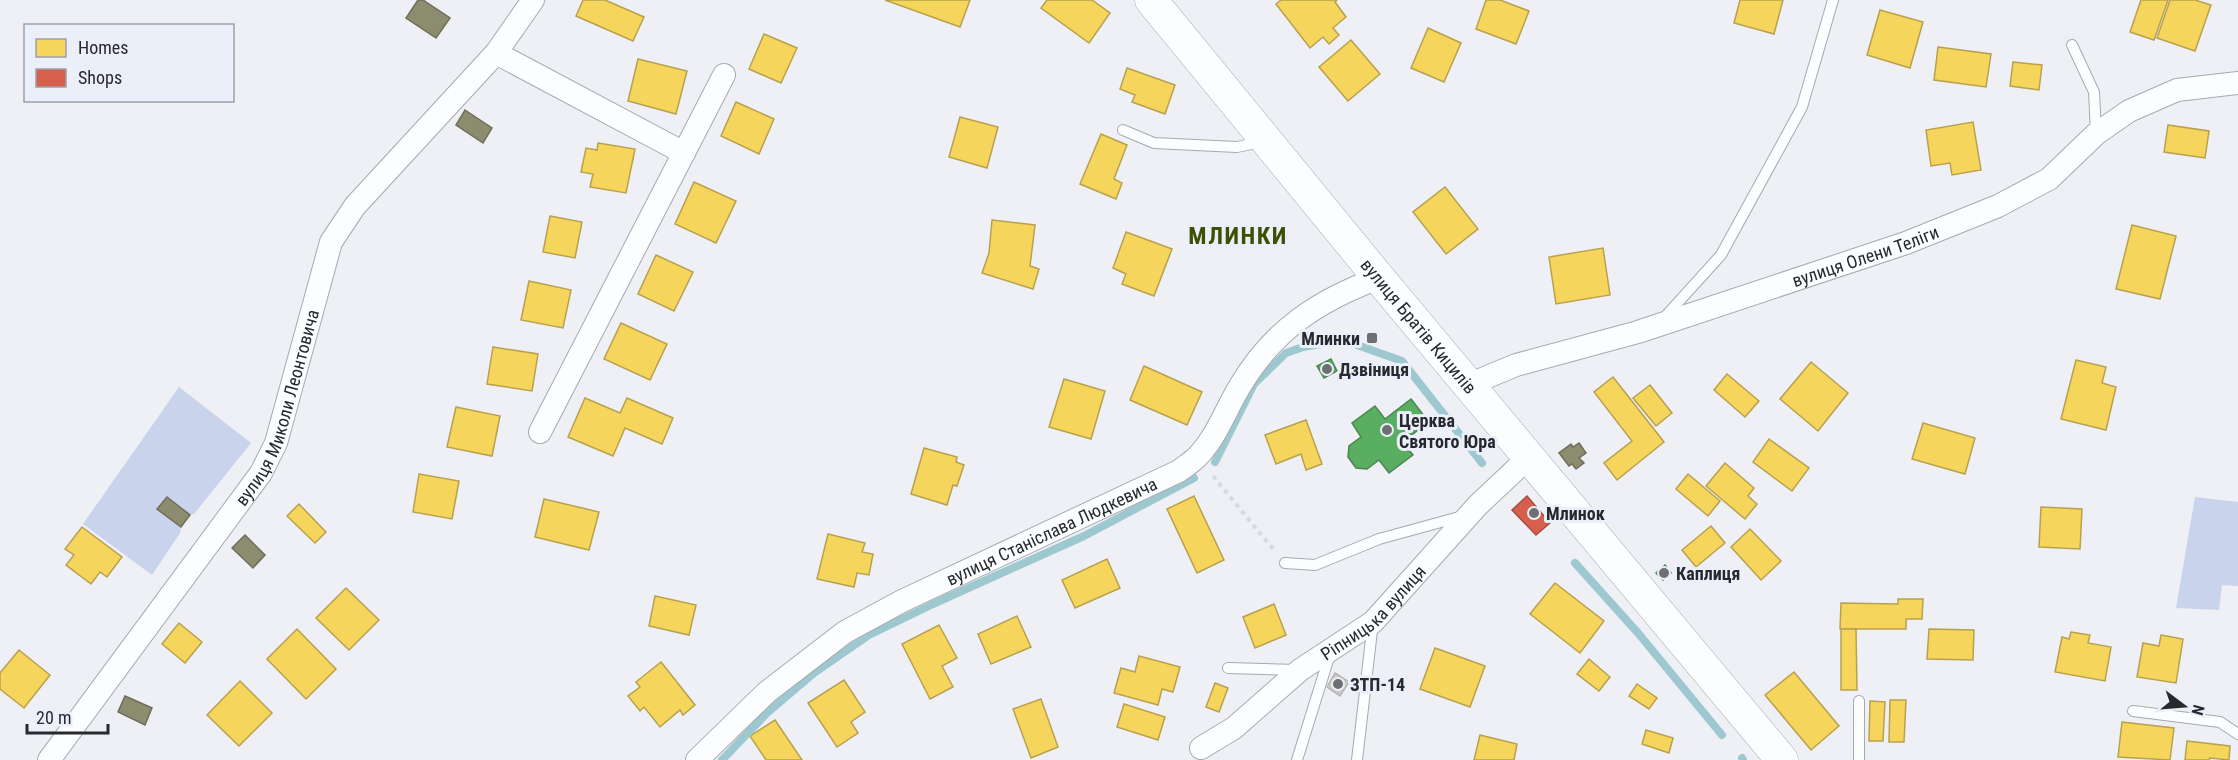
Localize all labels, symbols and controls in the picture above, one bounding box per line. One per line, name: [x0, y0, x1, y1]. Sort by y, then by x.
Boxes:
legend: [24, 24, 234, 102]
text: Homes: [78, 37, 128, 58]
text: Shops: [78, 67, 122, 88]
street label: вулиця Олени Теліги: [1789, 221, 1941, 291]
district label: МЛИНКИ: [1188, 222, 1288, 250]
street label: вулиця Братів Кицилів: [1357, 254, 1481, 398]
street label: вулиця Миколи Леонтовича: [230, 307, 323, 509]
place label: Млинки: [1301, 328, 1360, 349]
marker: Млинки: [1365, 331, 1379, 345]
place label: Дзвіниця: [1339, 359, 1409, 380]
marker: Дзвіниця: [1320, 362, 1334, 376]
place label: Церква Святого Юра: [1399, 410, 1496, 452]
marker: Церква Святого Юра: [1380, 423, 1394, 437]
street label: вулиця Станіслава Людкевича: [943, 472, 1160, 589]
place label: Млинок: [1546, 503, 1605, 524]
marker: Млинок: [1527, 506, 1541, 520]
street label: Ріпницька вулиця: [1316, 561, 1430, 664]
place label: Каплиця: [1676, 563, 1740, 584]
marker: Каплиця: [1657, 566, 1671, 580]
place label: ЗТП-14: [1350, 674, 1405, 695]
north arrow: [2154, 676, 2214, 736]
marker: ЗТП-14: [1331, 677, 1345, 691]
scale bar: [27, 697, 108, 735]
text: N: [2187, 703, 2208, 717]
text: 20 m: [36, 707, 71, 728]

